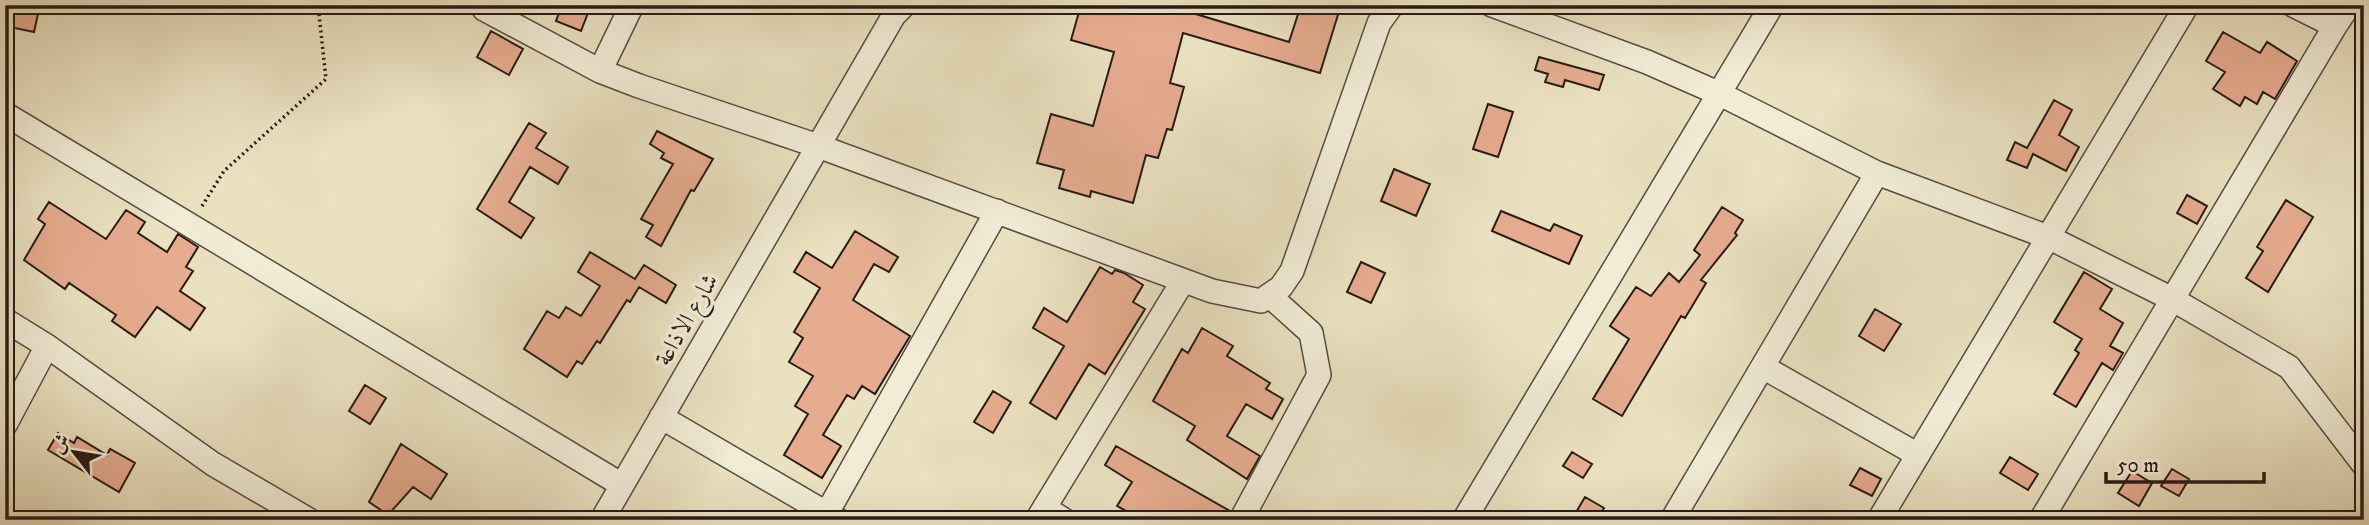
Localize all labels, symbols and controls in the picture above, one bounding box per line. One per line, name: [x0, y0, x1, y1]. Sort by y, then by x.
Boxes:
street label: شارع الاذاعة: [649, 268, 729, 374]
north arrow: [38, 416, 108, 486]
text: ش: [46, 430, 75, 458]
scale bar: [2106, 441, 2264, 485]
text: 50 m: [2117, 453, 2159, 479]

